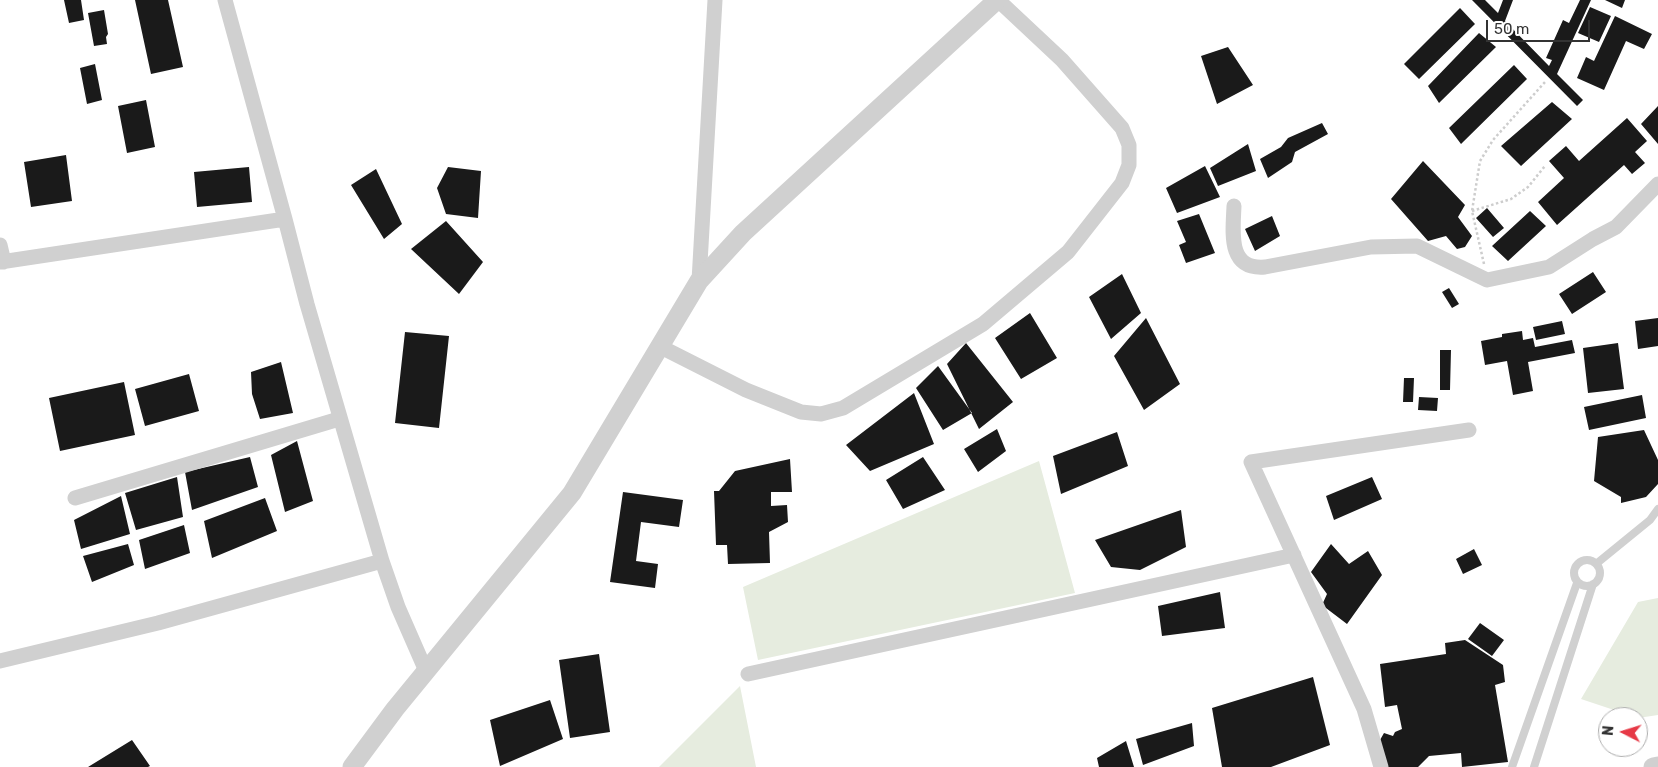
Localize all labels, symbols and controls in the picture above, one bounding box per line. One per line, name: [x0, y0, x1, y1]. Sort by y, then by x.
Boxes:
scale bar: [1488, 10, 1592, 42]
text: 50 m: [1494, 20, 1529, 38]
north arrow: [1598, 707, 1648, 757]
text: N: [1600, 725, 1617, 737]

